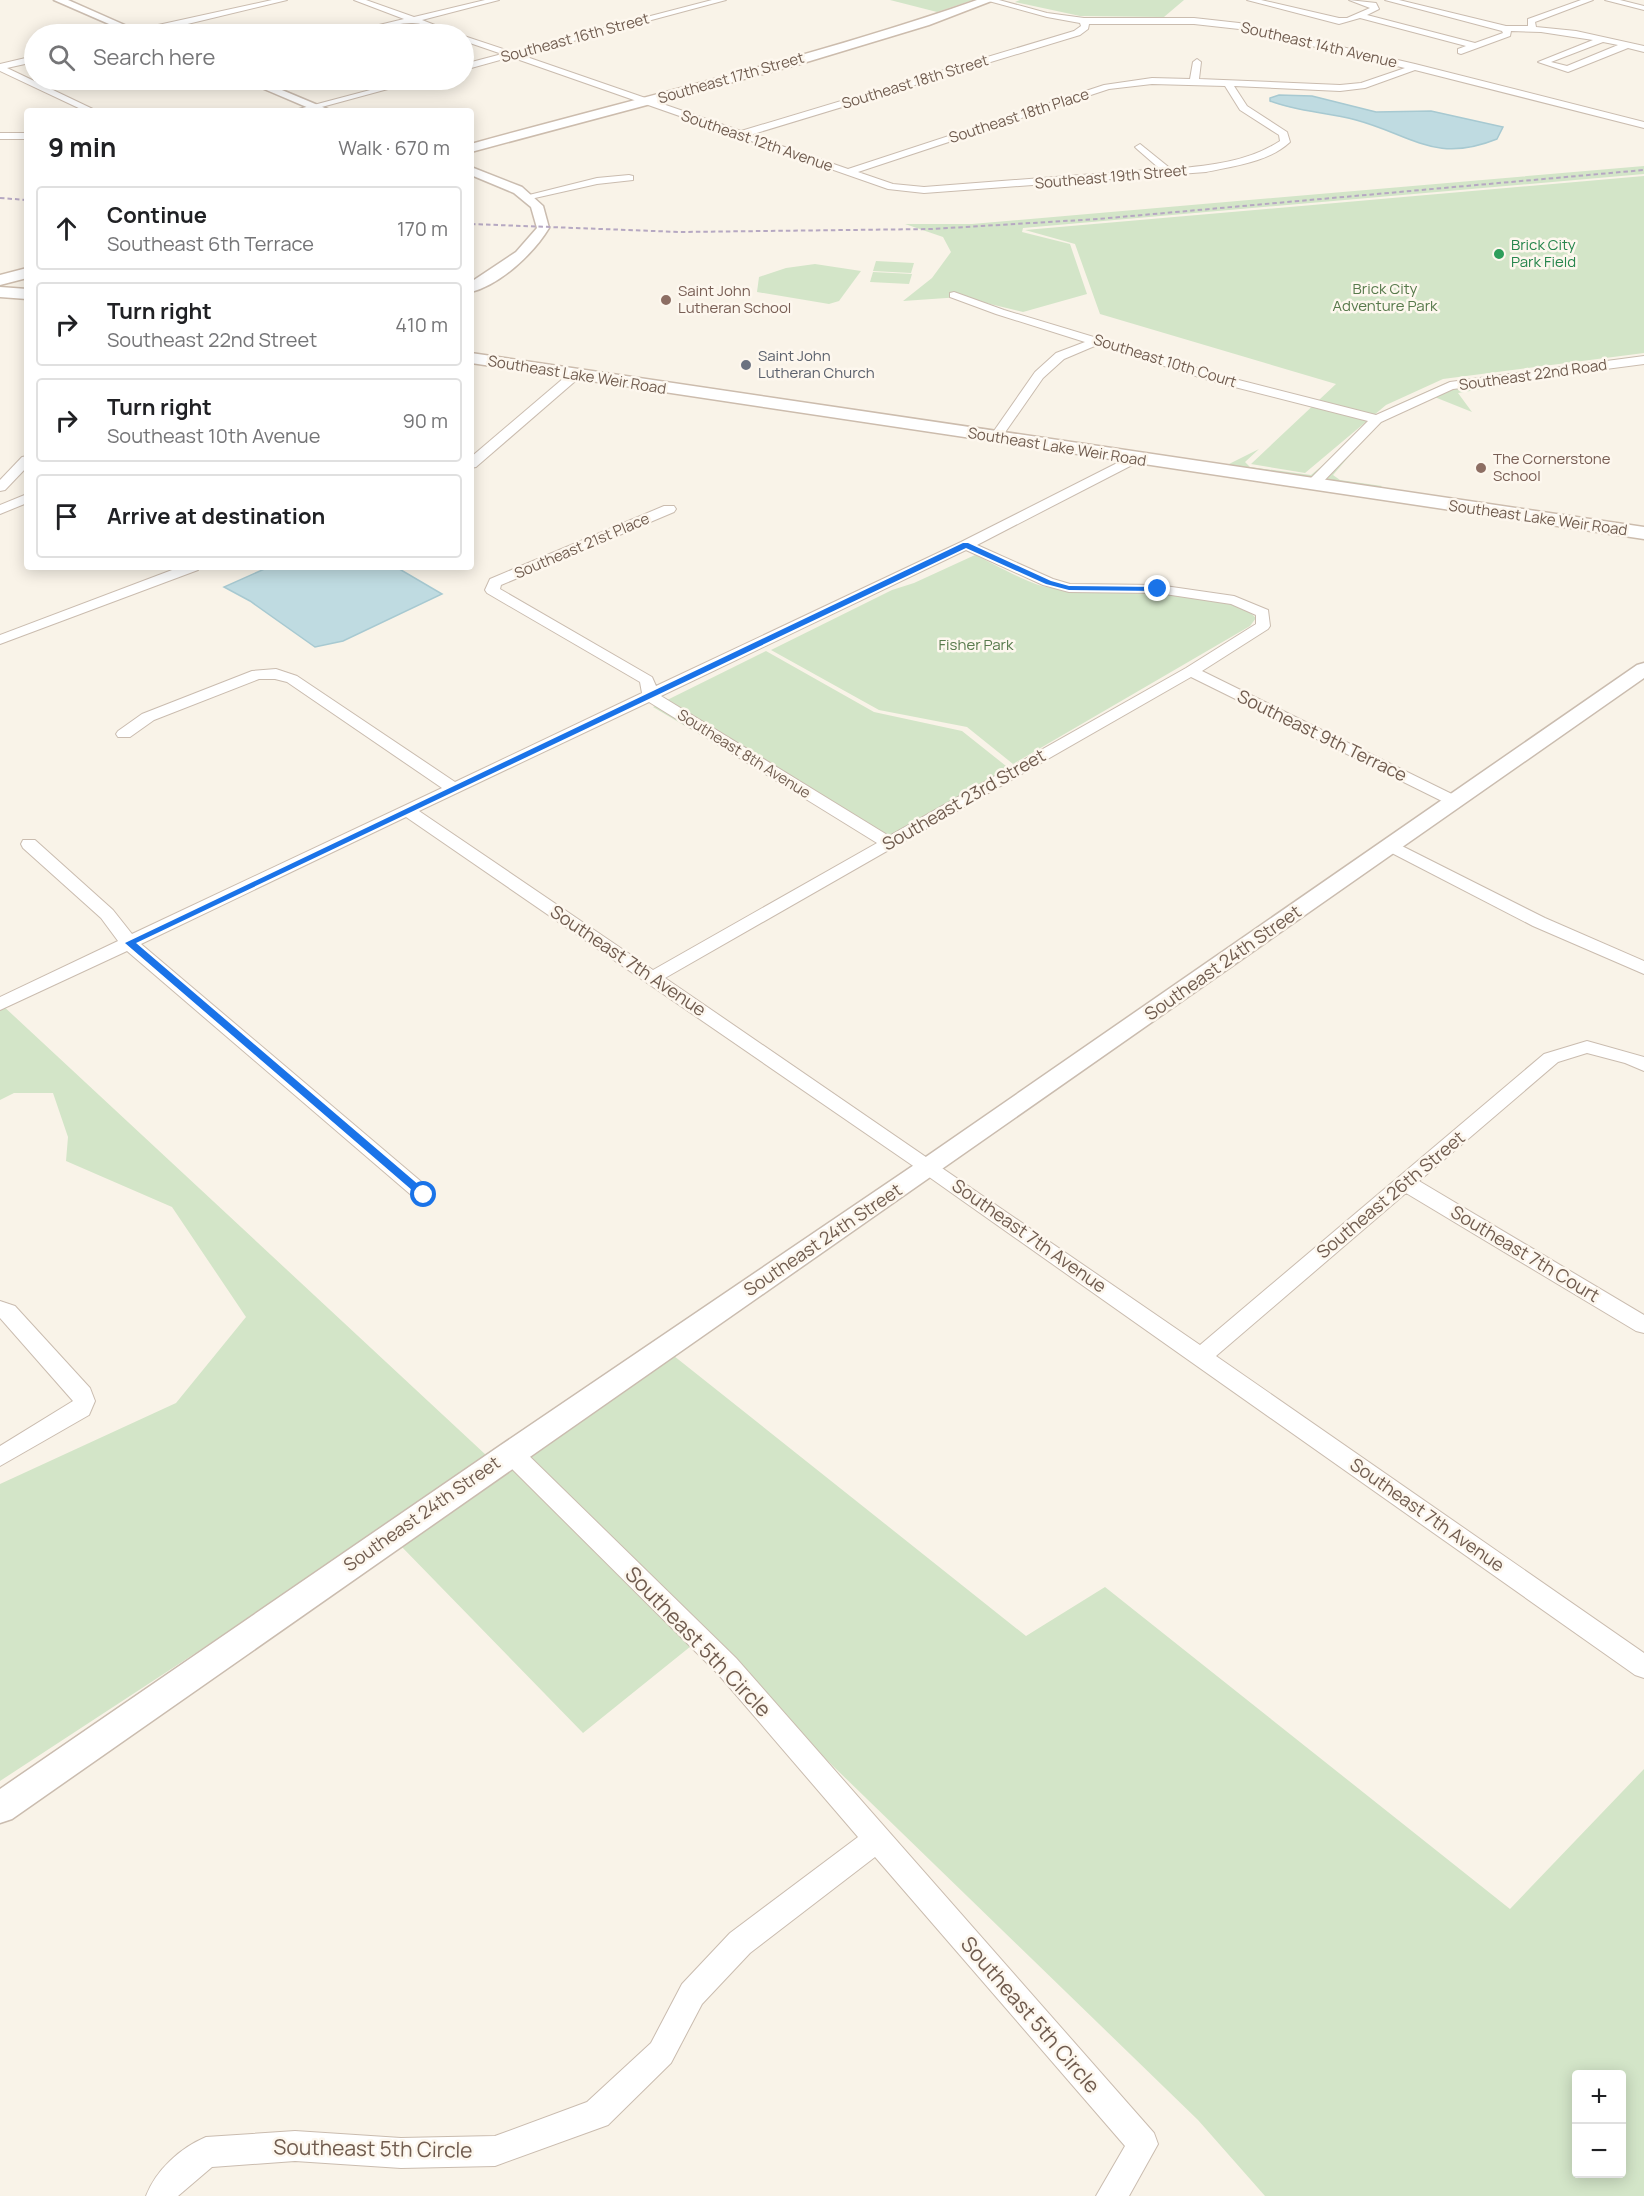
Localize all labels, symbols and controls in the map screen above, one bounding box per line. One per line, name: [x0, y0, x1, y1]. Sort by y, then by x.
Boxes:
street label: Southeast 16th Street: [498, 8, 651, 67]
street label: Southeast 14th Avenue: [1239, 16, 1400, 73]
search box: [24, 24, 474, 90]
icon: search: [45, 41, 78, 74]
text: Search here: [93, 42, 215, 72]
street label: Southeast 17th Street: [655, 47, 806, 108]
street label: Southeast 18th Street: [839, 49, 991, 114]
street label: Southeast 18th Place: [946, 83, 1092, 148]
street label: Southeast 12th Avenue: [678, 105, 836, 176]
text: 9 min: [48, 129, 116, 165]
text: Walk · 670 m: [338, 134, 450, 161]
street label: Southeast 19th Street: [1034, 159, 1188, 194]
text: Continue: [107, 200, 207, 230]
icon: ahead: [50, 212, 83, 245]
text: 170 m: [397, 215, 448, 242]
text: Southeast 6th Terrace: [107, 230, 314, 257]
place label: Brick City Park Field: [1511, 234, 1576, 272]
marker: Brick City Park Field: [1492, 247, 1506, 261]
park label: Brick City Adventure Park: [1333, 278, 1438, 316]
place label: Saint John Lutheran School: [678, 280, 791, 318]
marker: Saint John Lutheran School: [659, 293, 673, 307]
text: Turn right: [107, 296, 212, 326]
icon: right: [50, 308, 83, 341]
text: 410 m: [395, 311, 448, 338]
text: Southeast 22nd Street: [107, 326, 317, 353]
street label: Southeast 10th Court: [1091, 329, 1239, 392]
place label: Saint John Lutheran Church: [758, 345, 875, 383]
street label: Southeast Lake Weir Road: [486, 350, 668, 399]
street label: Southeast 22nd Road: [1458, 354, 1608, 395]
marker: Saint John Lutheran Church: [739, 358, 753, 372]
text: Turn right: [107, 392, 212, 422]
icon: right: [50, 404, 83, 437]
text: 90 m: [402, 407, 448, 434]
text: Southeast 10th Avenue: [107, 422, 320, 449]
street label: Southeast Lake Weir Road: [966, 422, 1148, 471]
place label: The Cornerstone School: [1493, 448, 1611, 486]
marker: The Cornerstone School: [1474, 461, 1488, 475]
street label: Southeast Lake Weir Road: [1447, 495, 1629, 540]
icon: arrive: [50, 500, 83, 533]
text: Arrive at destination: [107, 501, 325, 531]
street label: Southeast 21st Place: [511, 507, 653, 583]
route end: [1144, 575, 1170, 601]
park label: Fisher Park: [939, 634, 1014, 655]
street label: Southeast 9th Terrace: [1233, 683, 1411, 787]
street label: Southeast 8th Avenue: [674, 704, 815, 803]
street label: Southeast 23rd Street: [878, 743, 1049, 856]
street label: Southeast 7th Avenue: [546, 899, 711, 1021]
street label: Southeast 24th Street: [1139, 899, 1305, 1025]
street label: Southeast 26th Street: [1311, 1125, 1470, 1263]
street label: Southeast 7th Avenue: [948, 1173, 1111, 1298]
street label: Southeast 24th Street: [739, 1177, 906, 1301]
route start: [410, 1181, 436, 1207]
street label: Southeast 7th Court: [1447, 1199, 1604, 1307]
street label: Southeast 24th Street: [338, 1450, 504, 1576]
street label: Southeast 7th Avenue: [1346, 1452, 1509, 1577]
street label: Southeast 5th Circle: [619, 1560, 778, 1723]
street label: Southeast 5th Circle: [955, 1930, 1107, 2099]
map controls: [1572, 2070, 1626, 2178]
button: +: [1572, 2070, 1626, 2124]
button: −: [1572, 2124, 1626, 2178]
street label: Southeast 5th Circle: [273, 2132, 473, 2164]

